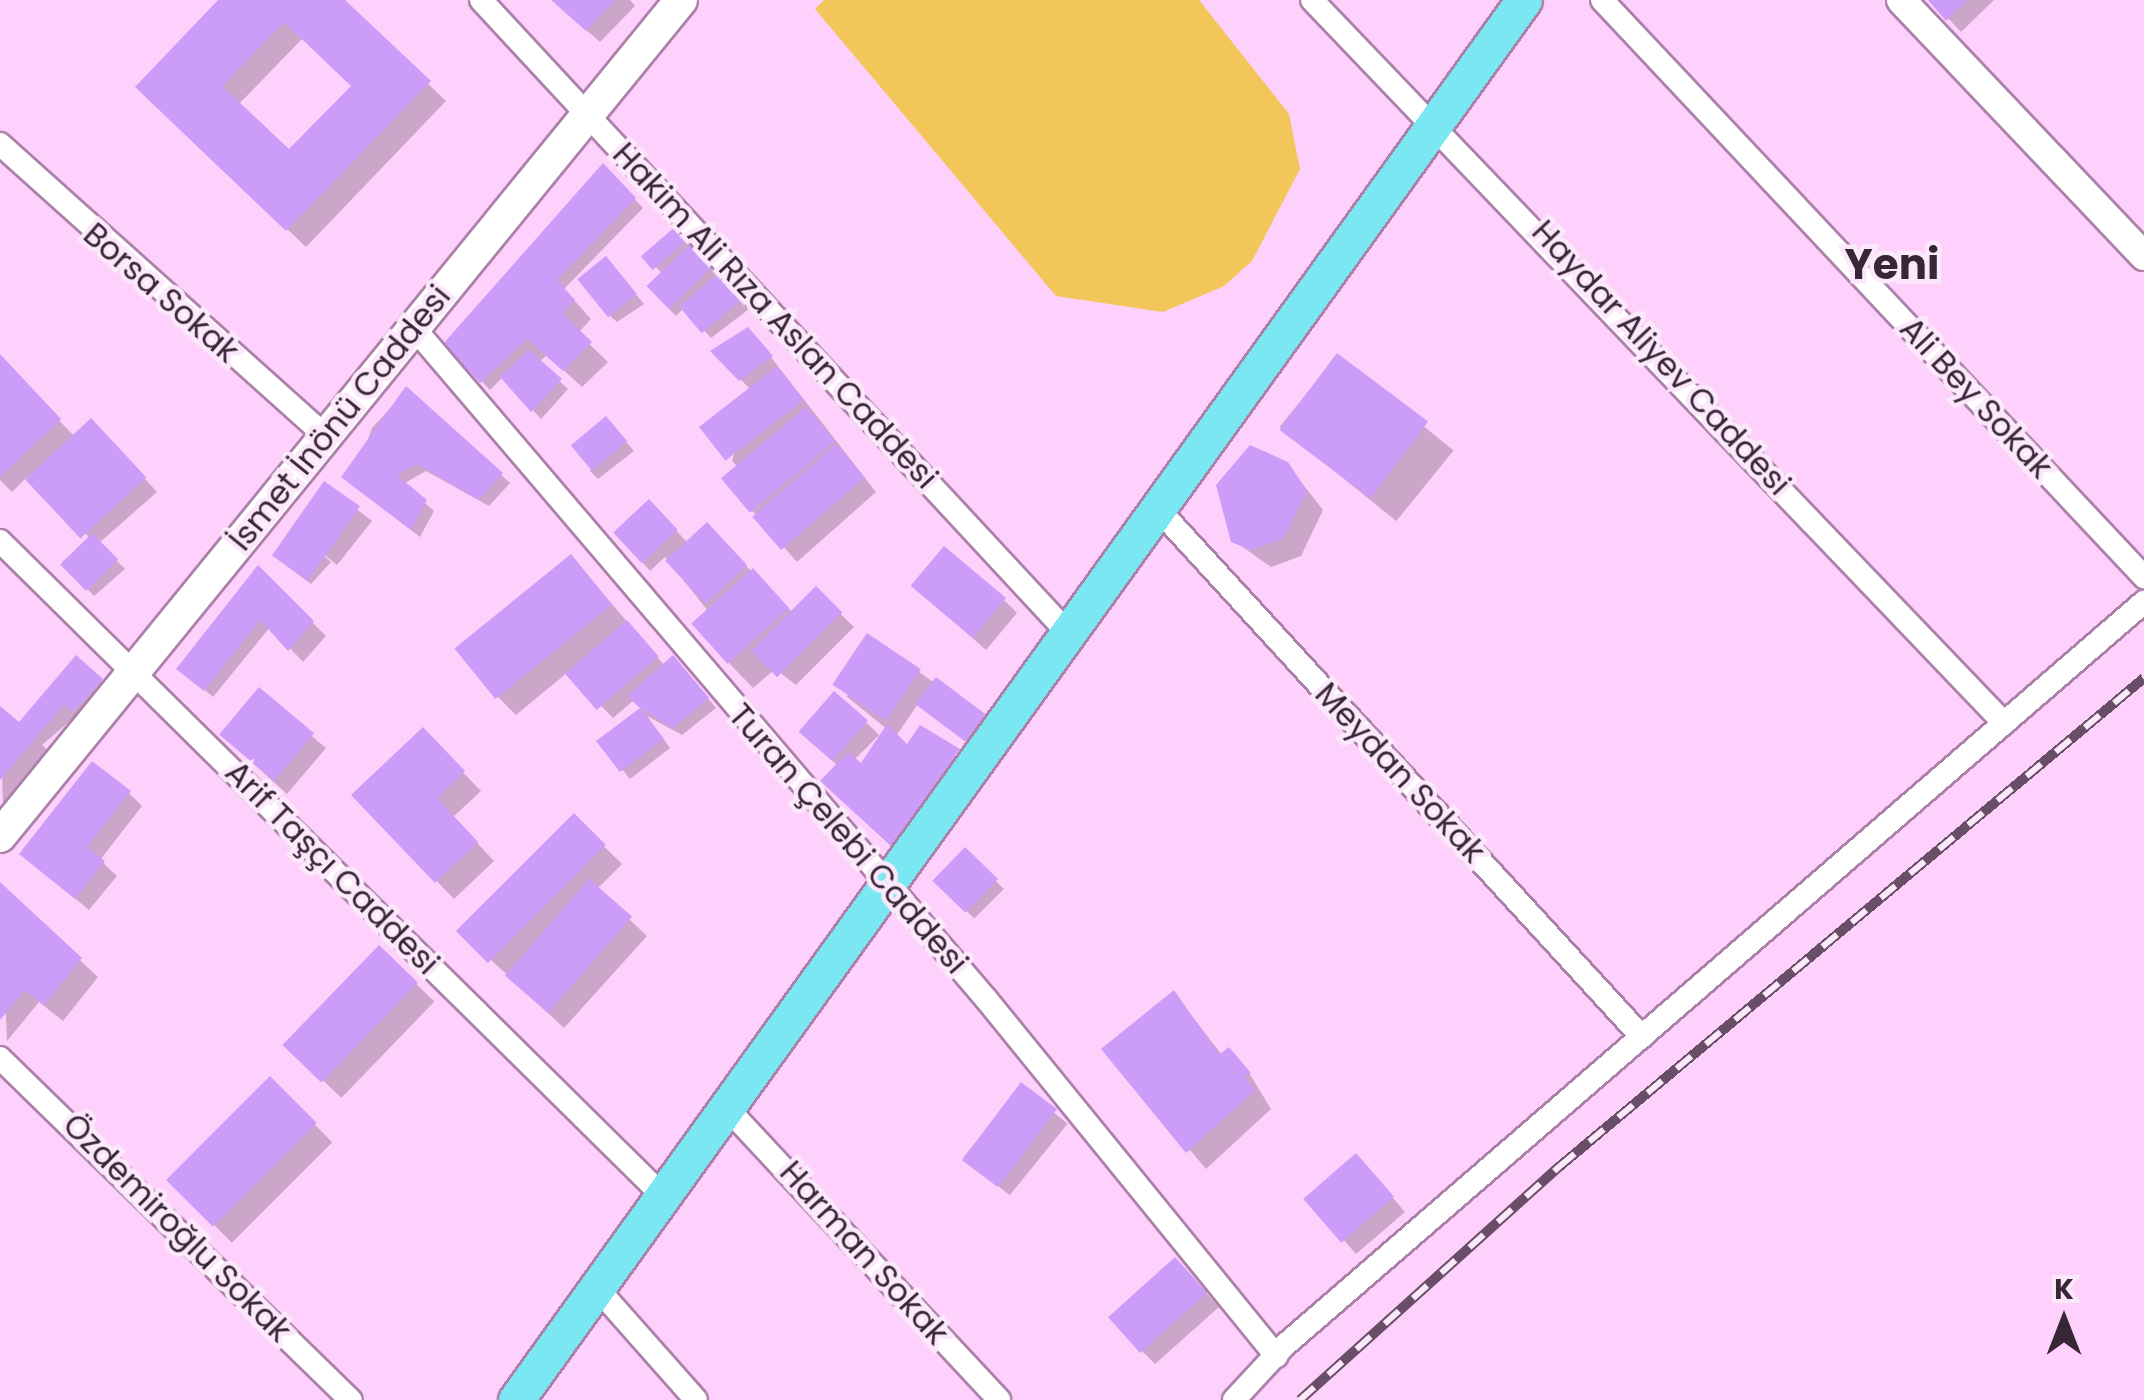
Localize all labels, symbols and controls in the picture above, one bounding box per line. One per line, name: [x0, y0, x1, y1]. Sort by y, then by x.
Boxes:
street label: Hakim Ali Rıza Aslan Caddesi: [605, 135, 945, 497]
street label: Haydar Aliyev Caddesi: [1524, 213, 1798, 503]
street label: Borsa Sokak: [76, 215, 246, 371]
district label: Yeni: [1845, 240, 1939, 290]
street label: İsmet İnönü Caddesi: [221, 278, 459, 558]
street label: Ali Bey Sokak: [1892, 310, 2060, 486]
street label: Meydan Sokak: [1307, 675, 1493, 871]
street label: Turan Çelebi Caddesi: [720, 696, 976, 982]
street label: Arif Taşçı Caddesi: [217, 753, 447, 983]
street label: Özdemiroğlu Sokak: [55, 1106, 299, 1350]
street label: Harman Sokak: [772, 1154, 956, 1352]
north arrow: [2014, 1270, 2114, 1370]
text: K: [2054, 1270, 2074, 1309]

